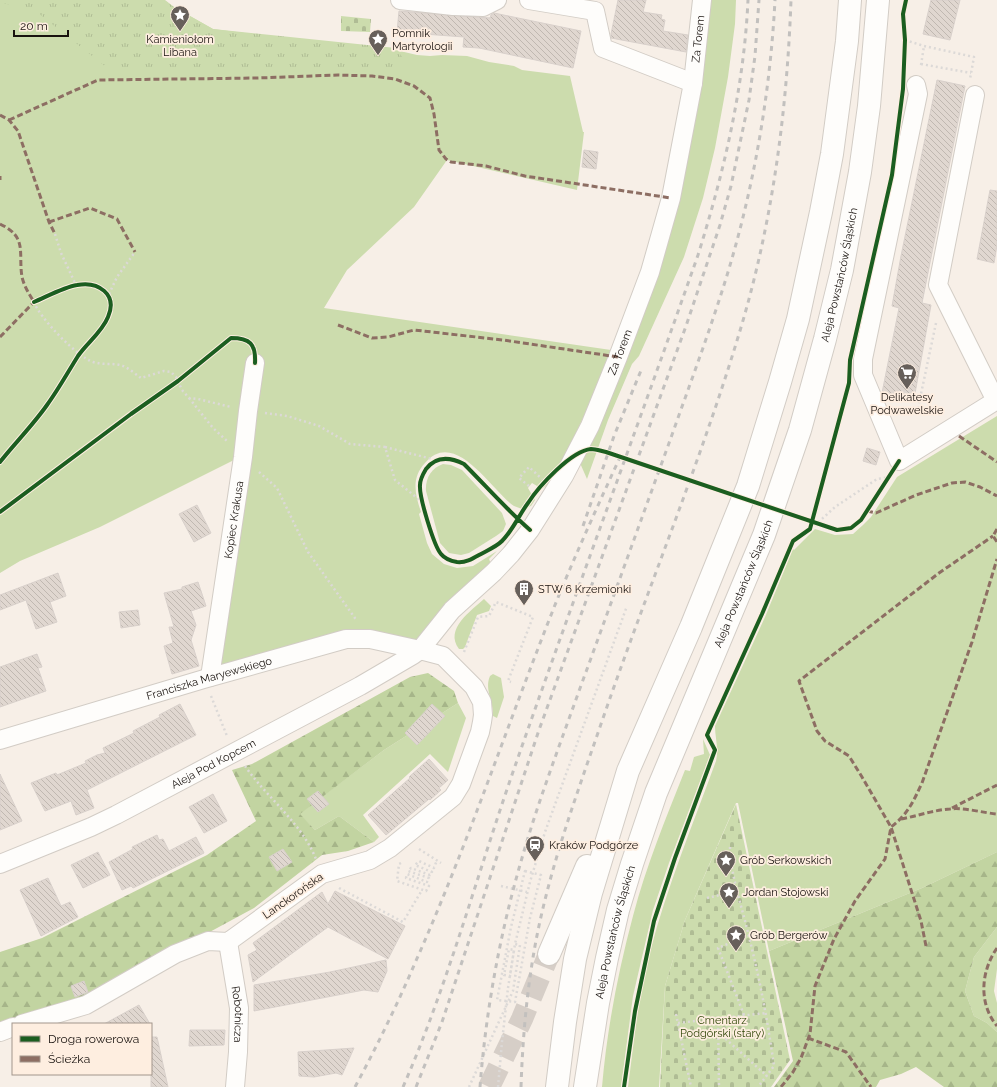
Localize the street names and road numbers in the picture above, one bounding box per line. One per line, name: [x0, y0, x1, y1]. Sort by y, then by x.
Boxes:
street label: Za Torem: [689, 15, 707, 63]
street label: Aleja Powstańców Śląskich: [818, 207, 860, 343]
street label: Za Torem: [605, 328, 634, 377]
street label: Kopiec Krakusa: [221, 480, 246, 560]
street label: Aleja Powstańców Śląskich: [711, 518, 775, 649]
street label: Franciszka Maryewskiego: [145, 654, 274, 702]
street label: Aleja Pod Kopcem: [169, 736, 258, 791]
street label: Aleja Powstańców Śląskich: [593, 864, 638, 1000]
street label: Lanckorońska: [260, 870, 326, 922]
street label: Robotnicza: [229, 985, 246, 1043]

